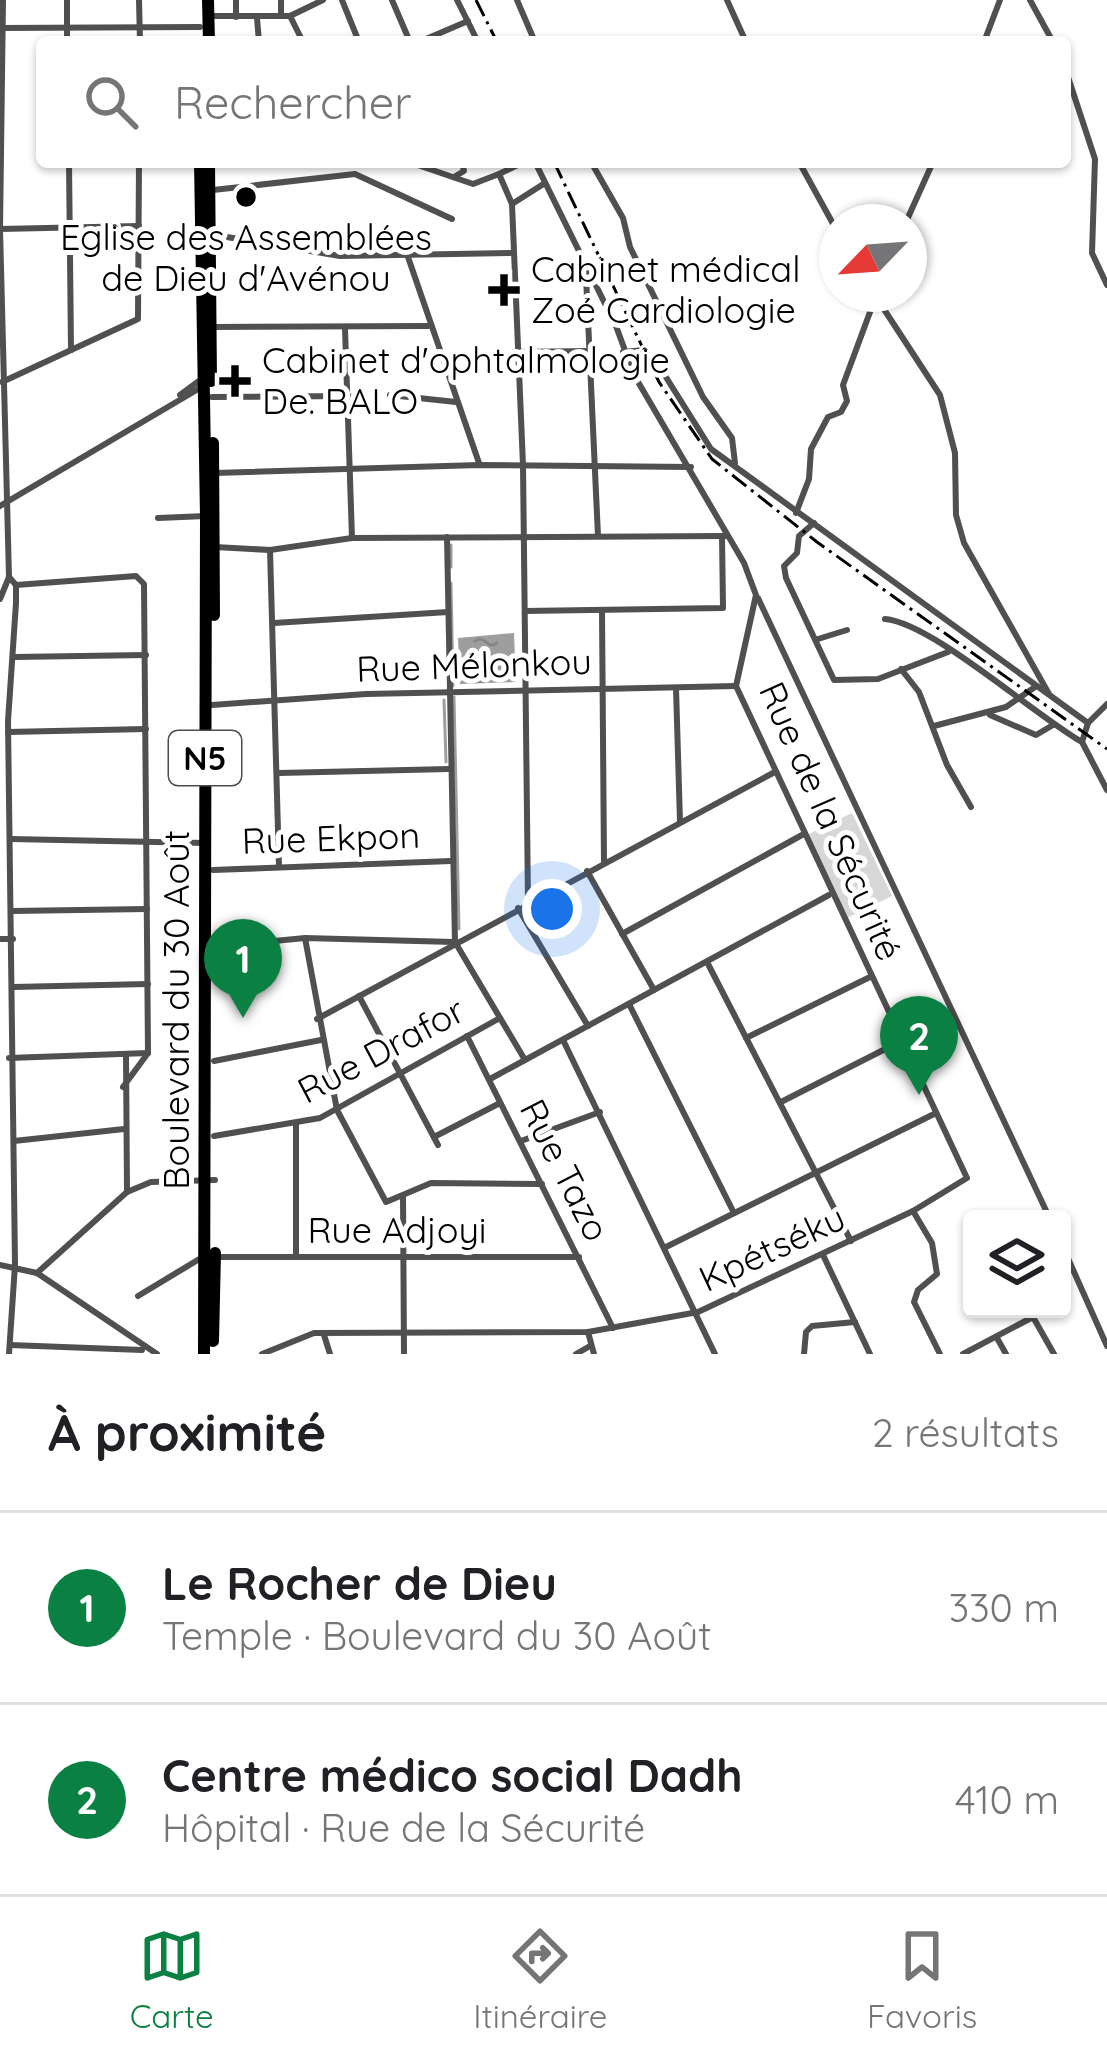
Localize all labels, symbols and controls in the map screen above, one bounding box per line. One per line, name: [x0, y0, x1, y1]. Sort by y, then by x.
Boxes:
search box: [36, 36, 1071, 168]
icon: search: [78, 69, 144, 135]
text: Rechercher: [174, 74, 412, 130]
marker: Eglise des Assemblées de Dieu d'Avénou: [233, 184, 259, 210]
north arrow: [819, 204, 927, 312]
place label: Eglise des Assemblées de Dieu d'Avénou: [60, 214, 432, 300]
place label: Cabinet médical Zoé Cardiologie: [531, 246, 800, 332]
marker: Cabinet médical Zoé Cardiologie: [488, 274, 520, 306]
place label: Cabinet d'ophtalmologie De. BALO: [262, 337, 670, 423]
marker: Cabinet d'ophtalmologie De. BALO: [219, 365, 251, 397]
street label: Rue Mélonkou: [355, 638, 593, 691]
street label: Rue de la Sécurité: [750, 675, 913, 967]
road number: N5: [169, 731, 241, 785]
street label: Rue Ekpon: [241, 812, 421, 863]
street label: Boulevard du 30 Août: [153, 830, 198, 1190]
your location: [522, 879, 582, 939]
pin: 1: [204, 919, 282, 1018]
street label: Rue Drafor: [290, 987, 472, 1112]
pin: 2: [880, 996, 958, 1095]
street label: Rue Tazo: [511, 1091, 620, 1248]
street label: Kpétséku: [692, 1194, 852, 1301]
street label: Rue Adjoyi: [307, 1207, 487, 1252]
map controls: [963, 1210, 1071, 1318]
button: layers: [963, 1210, 1071, 1318]
text: À proximité: [48, 1400, 326, 1464]
text: 2 résultats: [872, 1408, 1059, 1457]
text: Le Rocher de Dieu: [162, 1555, 557, 1611]
text: 1: [79, 1583, 95, 1632]
text: 330 m: [949, 1583, 1059, 1632]
text: Temple · Boulevard du 30 Août: [162, 1611, 711, 1660]
text: Centre médico social Dadh: [162, 1747, 743, 1803]
text: 2: [76, 1775, 98, 1824]
text: 410 m: [955, 1775, 1059, 1824]
text: Hôpital · Rue de la Sécurité: [162, 1803, 645, 1852]
tab: Carte: [130, 1923, 214, 2036]
tab: Itinéraire: [473, 1923, 608, 2036]
tab: Favoris: [867, 1923, 977, 2036]

